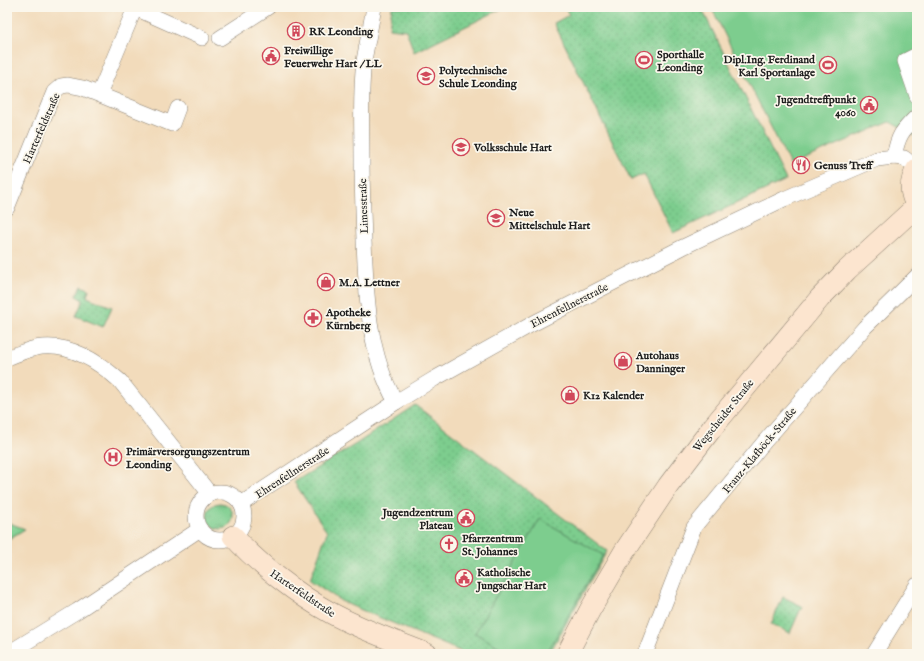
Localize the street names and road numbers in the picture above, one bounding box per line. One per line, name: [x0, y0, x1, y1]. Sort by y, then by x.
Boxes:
street label: Harterfeldstraße: [20, 91, 64, 166]
street label: Limesstraße: [356, 178, 372, 234]
street label: Ehrenfellnerstraße: [528, 280, 611, 332]
street label: Wegscheider Straße: [690, 376, 757, 455]
street label: Franz-Klafböck-Straße: [720, 405, 800, 496]
street label: Ehrenfellnerstraße: [253, 444, 332, 502]
street label: Harterfeldstraße: [267, 567, 338, 621]

